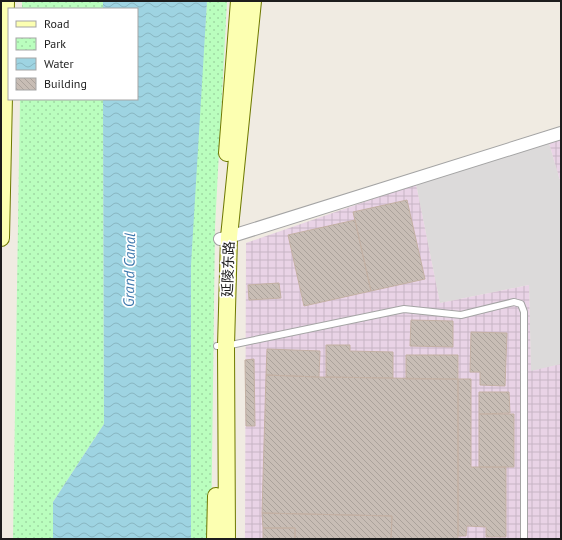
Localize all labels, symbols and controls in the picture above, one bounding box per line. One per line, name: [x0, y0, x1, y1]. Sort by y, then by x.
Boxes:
legend: [8, 8, 138, 100]
text: Road: [44, 16, 69, 31]
text: Park: [44, 36, 66, 51]
text: Water: [44, 56, 74, 71]
text: Building: [44, 76, 87, 91]
water label: Grand Canal: [119, 233, 139, 307]
street label: 延陵东路: [218, 241, 238, 297]

